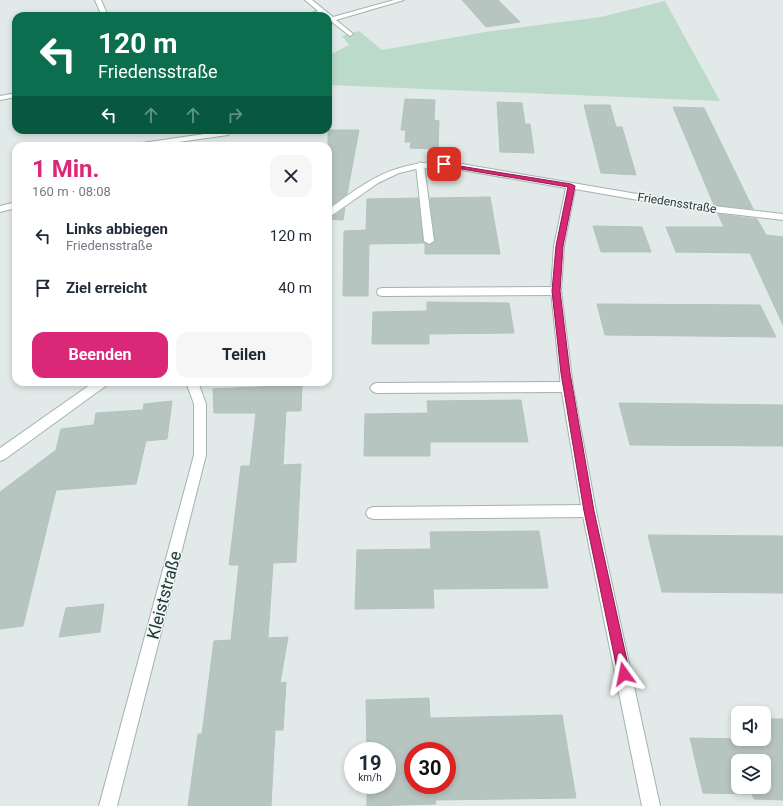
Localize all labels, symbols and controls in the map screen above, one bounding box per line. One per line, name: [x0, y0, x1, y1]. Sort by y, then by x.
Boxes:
text: 120 m: [98, 27, 177, 60]
icon: left: [32, 28, 84, 80]
text: Friedensstraße: [98, 61, 218, 82]
icon: left: [98, 104, 120, 126]
icon: ahead: [140, 104, 162, 126]
icon: ahead: [182, 104, 204, 126]
icon: right: [224, 104, 246, 126]
pin: [427, 147, 461, 181]
icon: arrive: [433, 153, 455, 175]
text: 1 Min.: [32, 155, 100, 183]
button: close: [270, 155, 312, 197]
text: 160 m · 08:08: [32, 184, 111, 199]
street label: Friedensstraße: [637, 190, 717, 216]
text: Links abbiegen: [66, 220, 168, 238]
icon: left: [32, 225, 54, 247]
text: 120 m: [270, 227, 312, 245]
text: Friedensstraße: [66, 238, 152, 253]
icon: arrive: [32, 277, 54, 299]
text: Ziel erreicht: [66, 279, 147, 297]
text: 40 m: [278, 279, 312, 297]
button: Beenden: [32, 332, 168, 378]
button: Teilen: [176, 332, 312, 378]
street label: Kleiststraße: [143, 549, 185, 641]
position arrow: [603, 653, 645, 695]
map controls: [731, 706, 771, 794]
button: sound: [731, 706, 771, 746]
speed limit sign: 30: [404, 742, 456, 794]
text: 19: [359, 751, 381, 775]
button: layers: [731, 754, 771, 794]
text: km/h: [358, 772, 382, 783]

